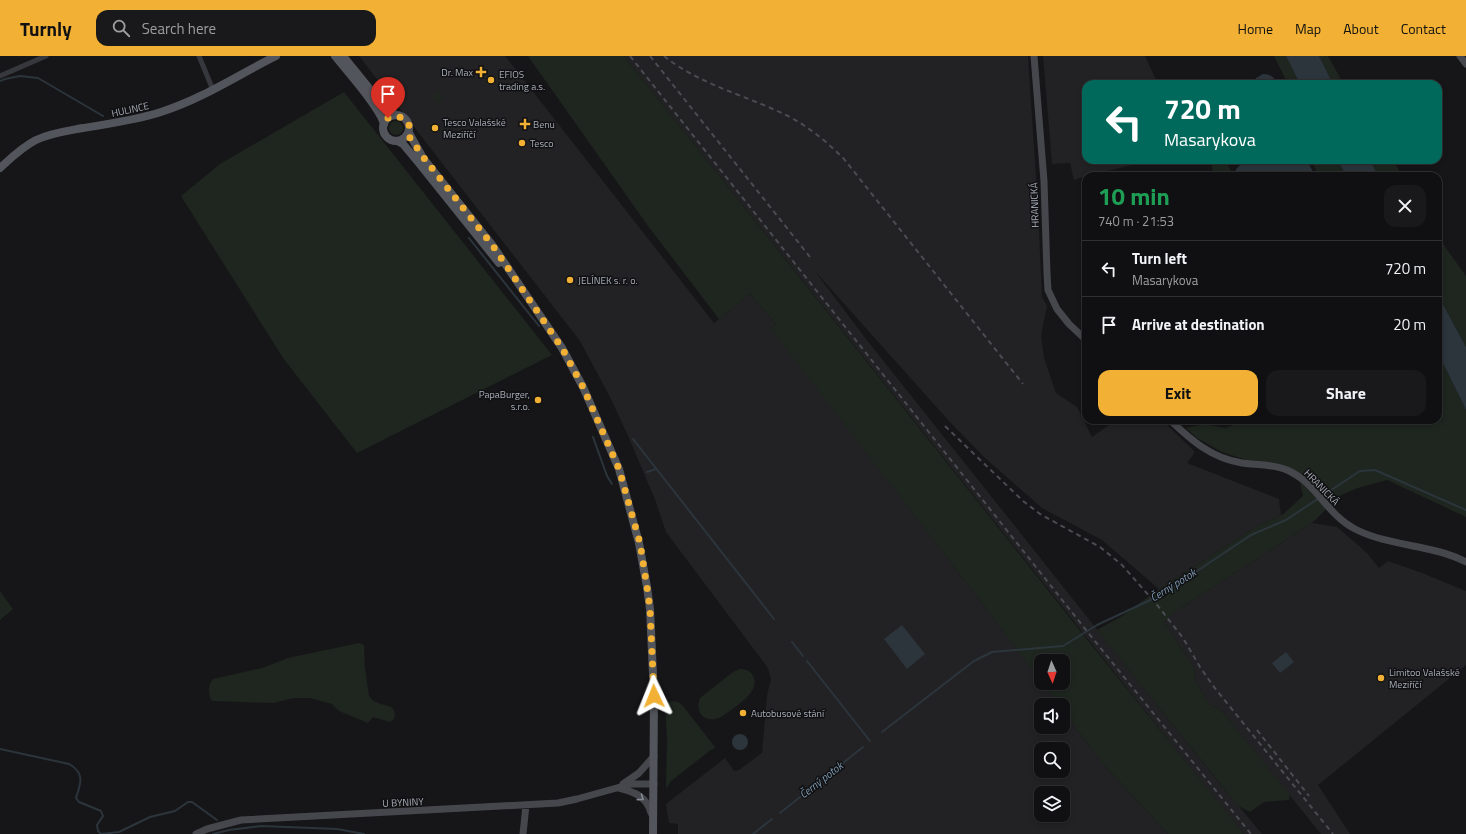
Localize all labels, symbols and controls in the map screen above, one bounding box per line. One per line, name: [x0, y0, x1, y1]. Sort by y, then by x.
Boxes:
search box: [96, 10, 376, 46]
text: Turnly: [20, 14, 72, 43]
icon: search: [110, 17, 132, 39]
text: Search here: [142, 17, 216, 40]
text: Home: [1238, 18, 1273, 39]
text: Map: [1295, 18, 1321, 39]
text: About: [1343, 18, 1379, 39]
text: Contact: [1401, 18, 1446, 39]
place label: Dr. Max: [441, 65, 473, 80]
marker: Dr. Max: [476, 67, 486, 77]
place label: EFIOS trading a.s.: [499, 67, 545, 94]
marker: EFIOS trading a.s.: [486, 75, 496, 85]
pin: [371, 77, 405, 118]
icon: arrive: [377, 83, 399, 105]
text: 720 m: [1164, 87, 1241, 130]
icon: left: [1098, 96, 1150, 148]
street label: HULINCE: [110, 98, 151, 121]
place label: Tesco Valašské Meziříčí: [443, 115, 506, 142]
place label: Benu: [533, 117, 555, 132]
marker: Benu: [520, 119, 530, 129]
marker: Tesco Valašské Meziříčí: [430, 123, 440, 133]
text: Masarykova: [1164, 126, 1256, 153]
place label: Tesco: [530, 136, 554, 151]
marker: Tesco: [517, 138, 527, 148]
text: 10 min: [1098, 178, 1170, 214]
street label: HRANICKÁ: [1026, 182, 1043, 228]
button: close: [1384, 185, 1426, 227]
text: 740 m · 21:53: [1098, 211, 1174, 231]
text: Turn left: [1132, 247, 1187, 270]
text: 720 m: [1385, 257, 1426, 280]
icon: left: [1098, 258, 1120, 280]
text: Masarykova: [1132, 270, 1198, 290]
place label: JELÍNEK s. r. o.: [578, 273, 638, 288]
marker: JELÍNEK s. r. o.: [565, 275, 575, 285]
text: Arrive at destination: [1132, 313, 1265, 336]
text: 20 m: [1393, 313, 1426, 336]
icon: arrive: [1098, 314, 1120, 336]
button: Exit: [1098, 370, 1258, 416]
button: Share: [1266, 370, 1426, 416]
place label: PapaBurger, s.r.o.: [479, 387, 530, 414]
marker: PapaBurger, s.r.o.: [533, 395, 543, 405]
street label: HRANICKÁ: [1301, 466, 1343, 509]
water label: Černý potok: [1147, 564, 1200, 605]
north arrow: [1034, 654, 1070, 690]
map controls: [1034, 654, 1070, 822]
place label: Limitoo Valašské Meziříčí: [1389, 665, 1460, 692]
marker: Limitoo Valašské Meziříčí: [1376, 673, 1386, 683]
position arrow: [633, 675, 675, 717]
button: sound: [1034, 698, 1070, 734]
place label: Autobusové stání: [751, 706, 825, 721]
marker: Autobusové stání: [738, 708, 748, 718]
button: search: [1034, 742, 1070, 778]
water label: Černý potok: [796, 757, 847, 802]
button: layers: [1034, 786, 1070, 822]
one-way arrow: [637, 793, 644, 800]
street label: U BYNINY: [382, 794, 425, 811]

